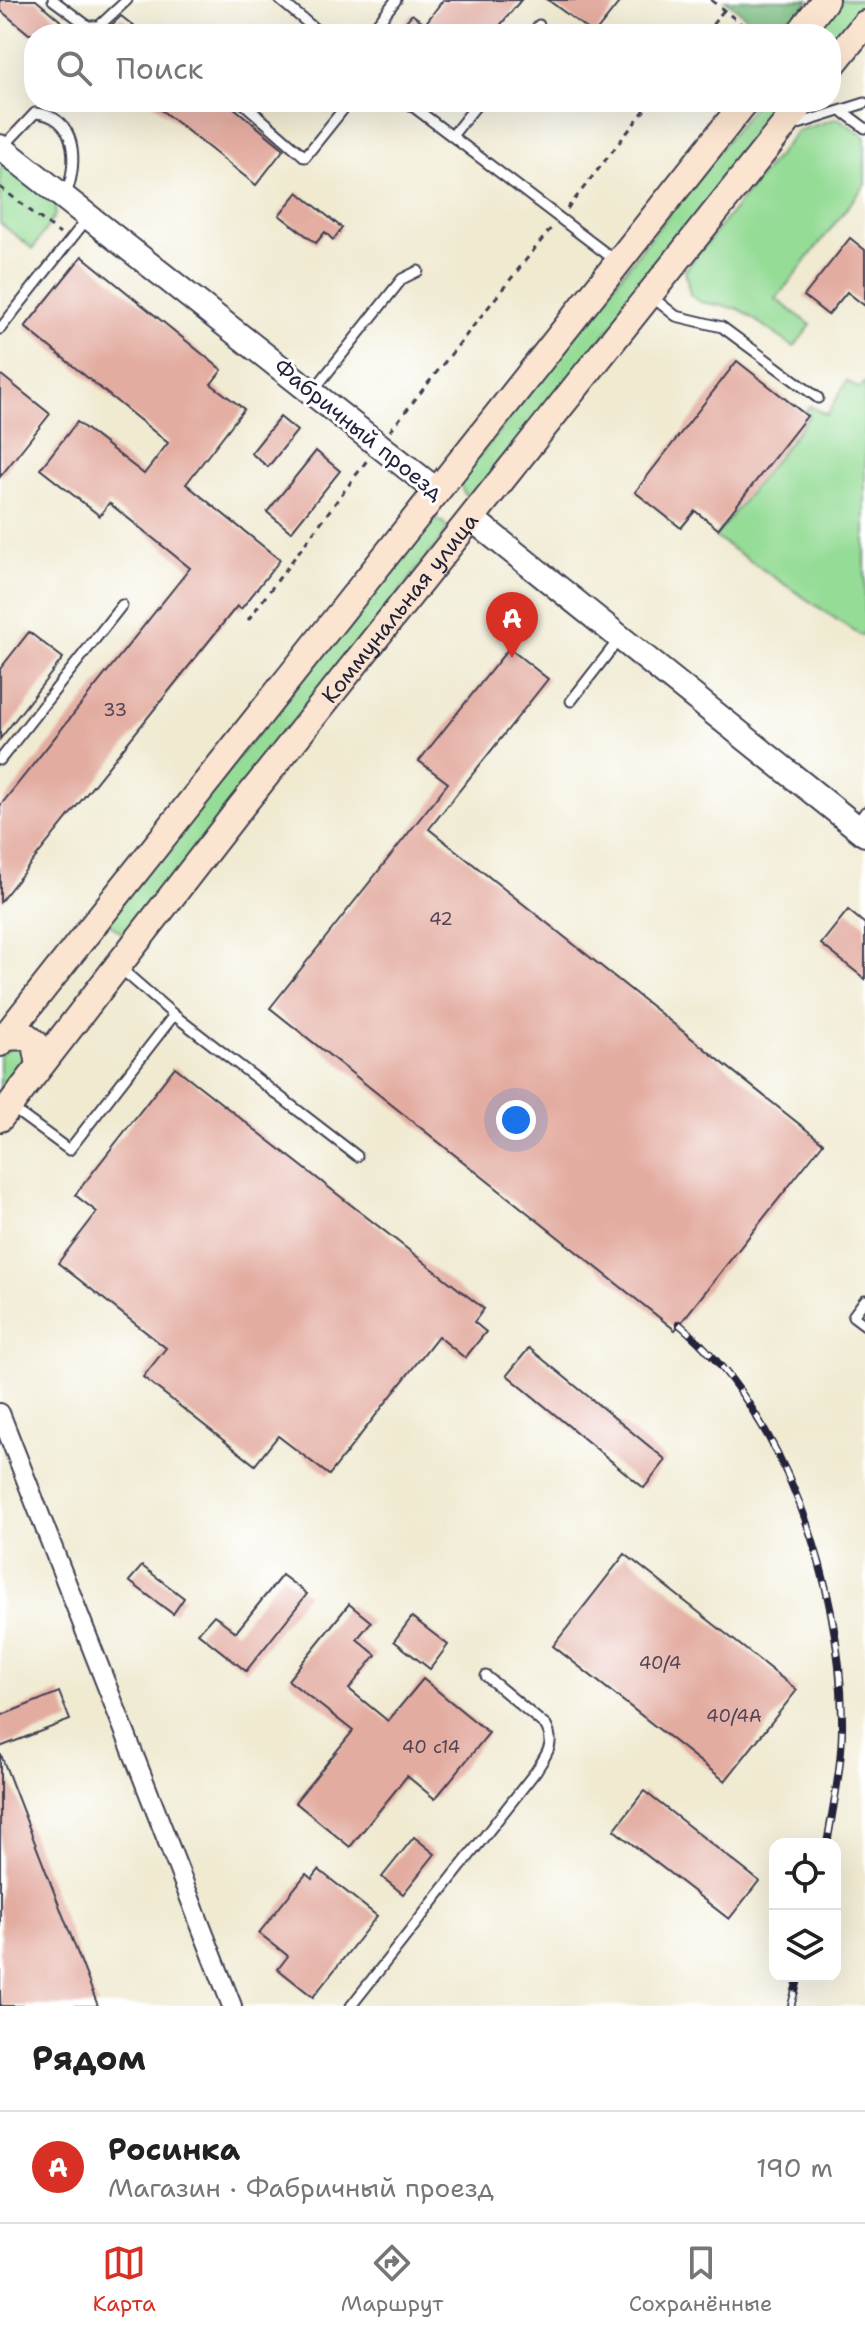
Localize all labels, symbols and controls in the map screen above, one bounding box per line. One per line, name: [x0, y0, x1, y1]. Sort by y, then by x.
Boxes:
search box: [24, 24, 841, 112]
icon: search: [52, 46, 96, 90]
text: Поиск: [116, 48, 204, 89]
street label: Фабричный проезд: [268, 352, 449, 507]
street label: Коммунальная улица: [315, 507, 485, 709]
pin: A: [486, 592, 538, 658]
house number: 33: [103, 698, 127, 722]
house number: 42: [429, 907, 453, 931]
your location: [496, 1100, 536, 1140]
house number: 40/4: [639, 1651, 681, 1675]
house number: 40/4А: [706, 1704, 762, 1728]
house number: 40 c14: [402, 1735, 460, 1759]
map controls: [769, 1838, 841, 1982]
button: locate: [769, 1838, 841, 1910]
button: layers: [769, 1910, 841, 1982]
text: Рядом: [32, 2035, 146, 2081]
text: Росинка: [108, 2129, 240, 2170]
text: A: [48, 2150, 68, 2185]
text: 190 m: [756, 2150, 833, 2185]
text: Магазин · Фабричный проезд: [108, 2170, 494, 2205]
tab: Карта: [93, 2241, 156, 2318]
tab: Маршрут: [341, 2241, 443, 2318]
tab: Сохранённые: [629, 2241, 772, 2318]

